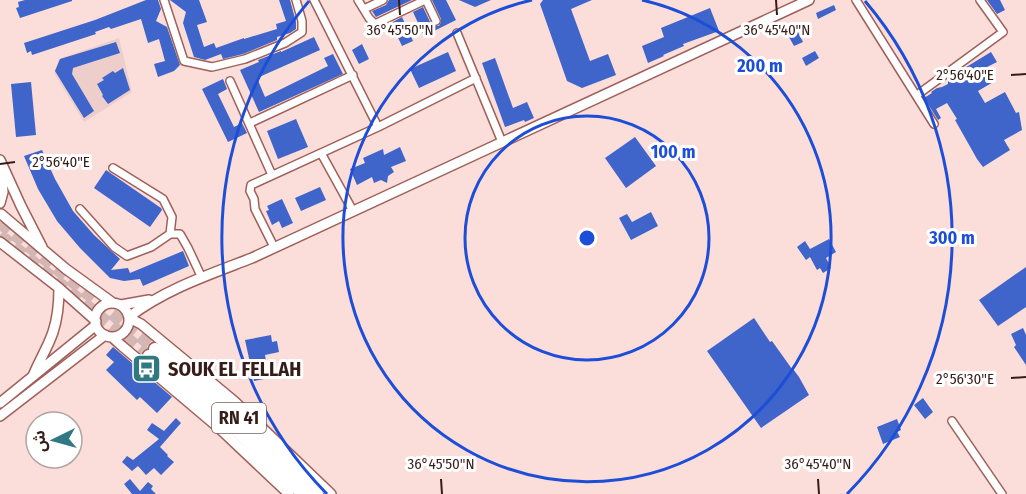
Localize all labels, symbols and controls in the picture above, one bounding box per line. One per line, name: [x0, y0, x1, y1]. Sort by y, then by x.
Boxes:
text: 36°45'50"N: [367, 21, 434, 39]
text: 36°45'40"N: [744, 21, 810, 39]
text: 200 m: [736, 55, 783, 77]
text: 2°56'40"E: [936, 66, 994, 84]
text: 100 m: [651, 141, 695, 163]
text: 2°56'40"E: [32, 153, 90, 171]
text: 300 m: [928, 227, 975, 249]
centre of rings: [577, 228, 597, 248]
bus stop icon: SOUK EL FELLAH: [131, 353, 163, 385]
place label: SOUK EL FELLAH: [168, 357, 301, 381]
text: 2°56'30"E: [936, 370, 994, 388]
road number: RN 41: [212, 403, 266, 433]
north arrow: [24, 410, 84, 470]
text: ش: [29, 429, 50, 453]
text: 36°45'50"N: [408, 455, 475, 473]
text: 36°45'40"N: [785, 455, 851, 473]

